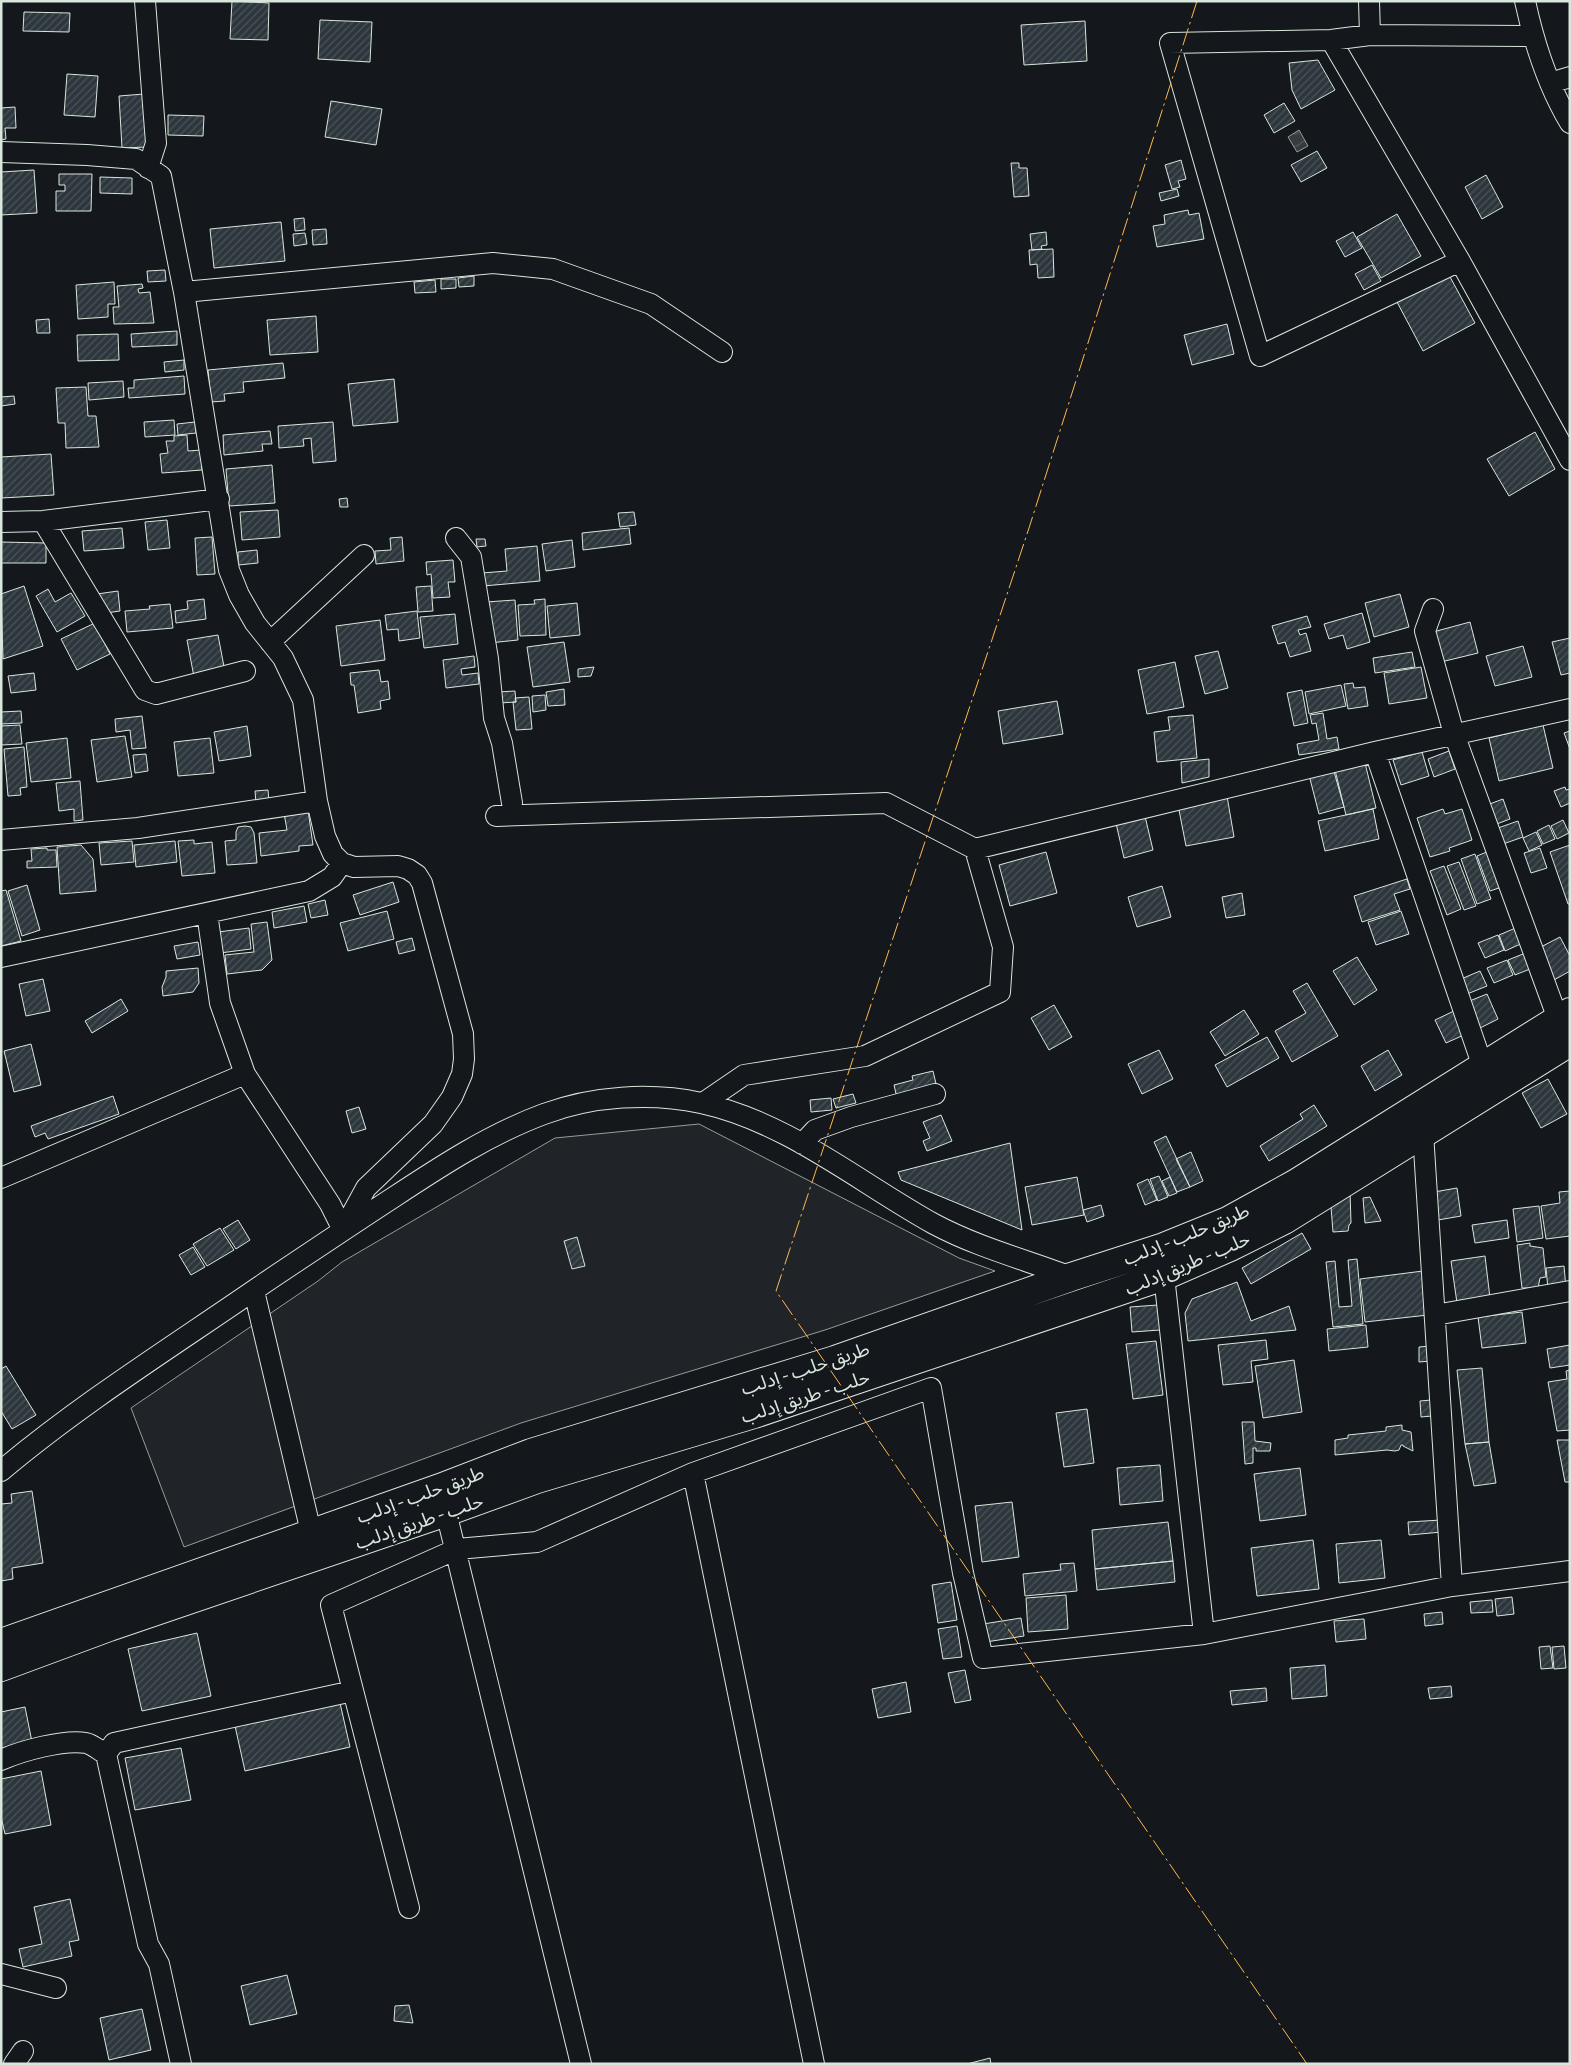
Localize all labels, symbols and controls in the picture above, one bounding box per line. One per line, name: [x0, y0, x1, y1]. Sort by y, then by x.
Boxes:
street label: طريق حلب - إدلب: [1120, 1200, 1253, 1271]
street label: حلب - طريق إدلب: [1122, 1228, 1254, 1301]
street label: طريق حلب - إدلب: [738, 1338, 873, 1401]
street label: حلب - طريق إدلب: [738, 1366, 873, 1429]
street label: طريق حلب - إدلب: [354, 1462, 487, 1529]
street label: حلب - طريق إدلب: [352, 1490, 486, 1555]

